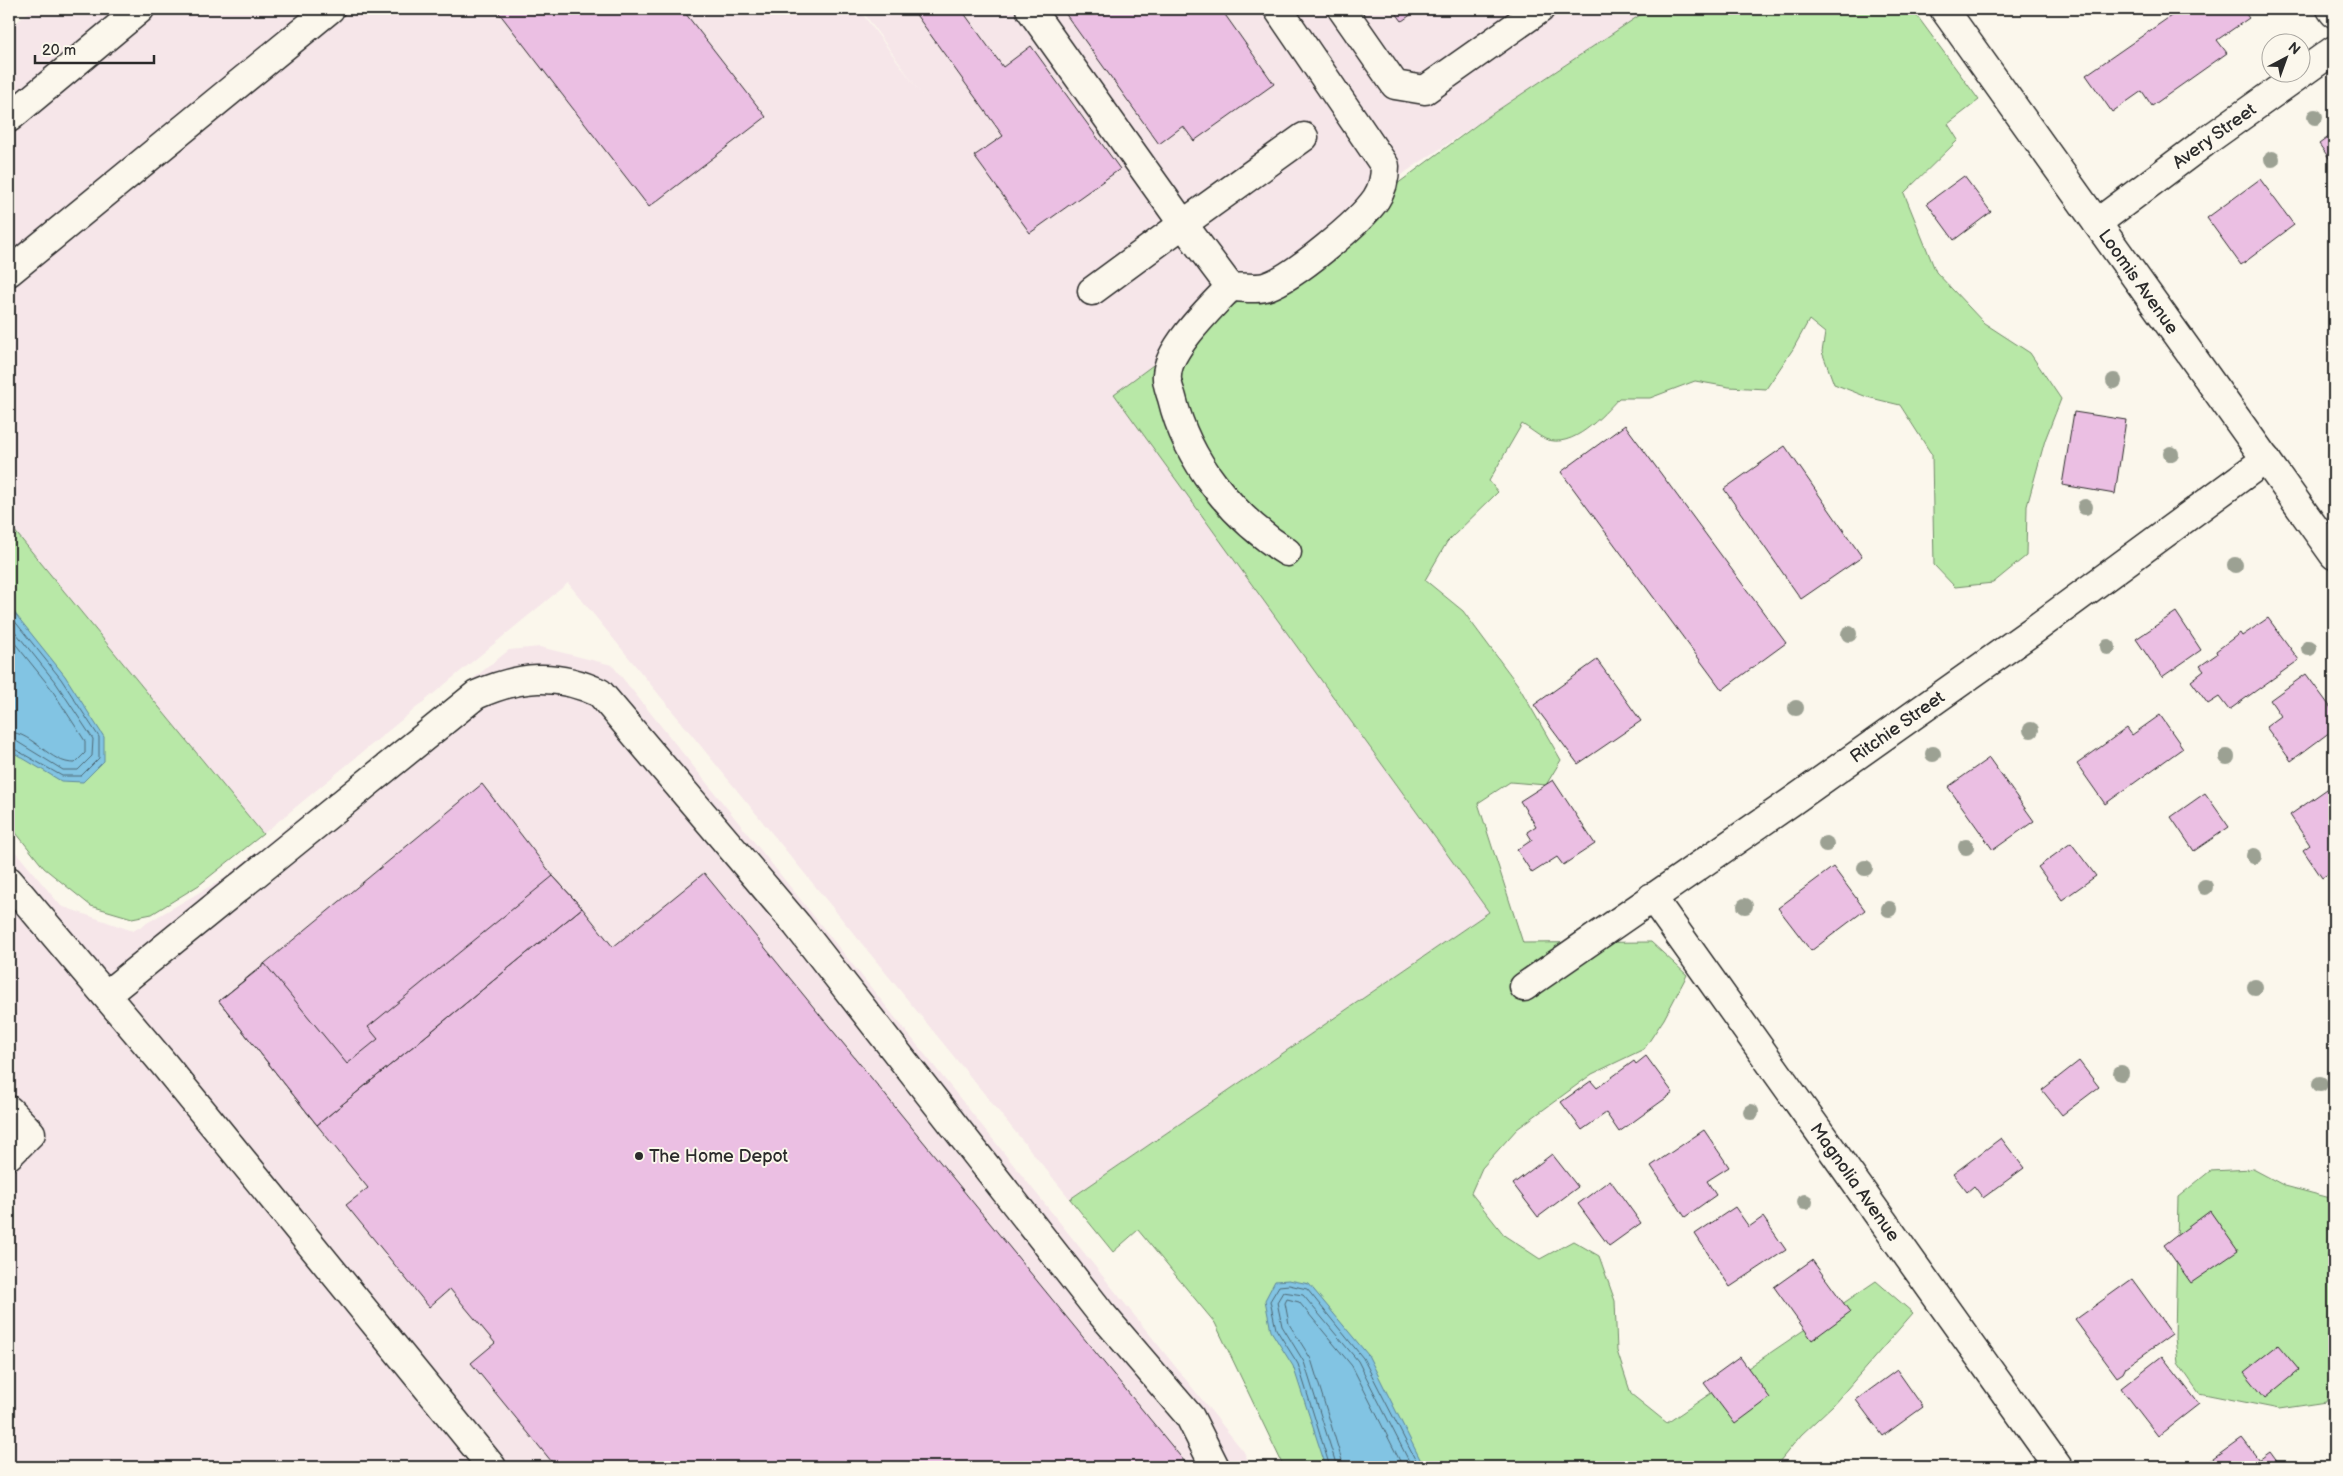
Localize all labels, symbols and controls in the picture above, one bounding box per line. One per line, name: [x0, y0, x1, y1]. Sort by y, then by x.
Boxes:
scale bar: [35, 32, 154, 64]
north arrow: [2260, 32, 2310, 82]
text: N: [2285, 39, 2304, 58]
text: 20 m: [42, 41, 76, 60]
street label: Avery Street: [2168, 98, 2260, 173]
street label: Loomis Avenue: [2094, 225, 2183, 338]
street label: Ritchie Street: [1846, 686, 1949, 767]
street label: Magnolia Avenue: [1806, 1119, 1904, 1246]
place label: The Home Depot: [649, 1146, 789, 1167]
marker: The Home Depot: [633, 1150, 645, 1162]

